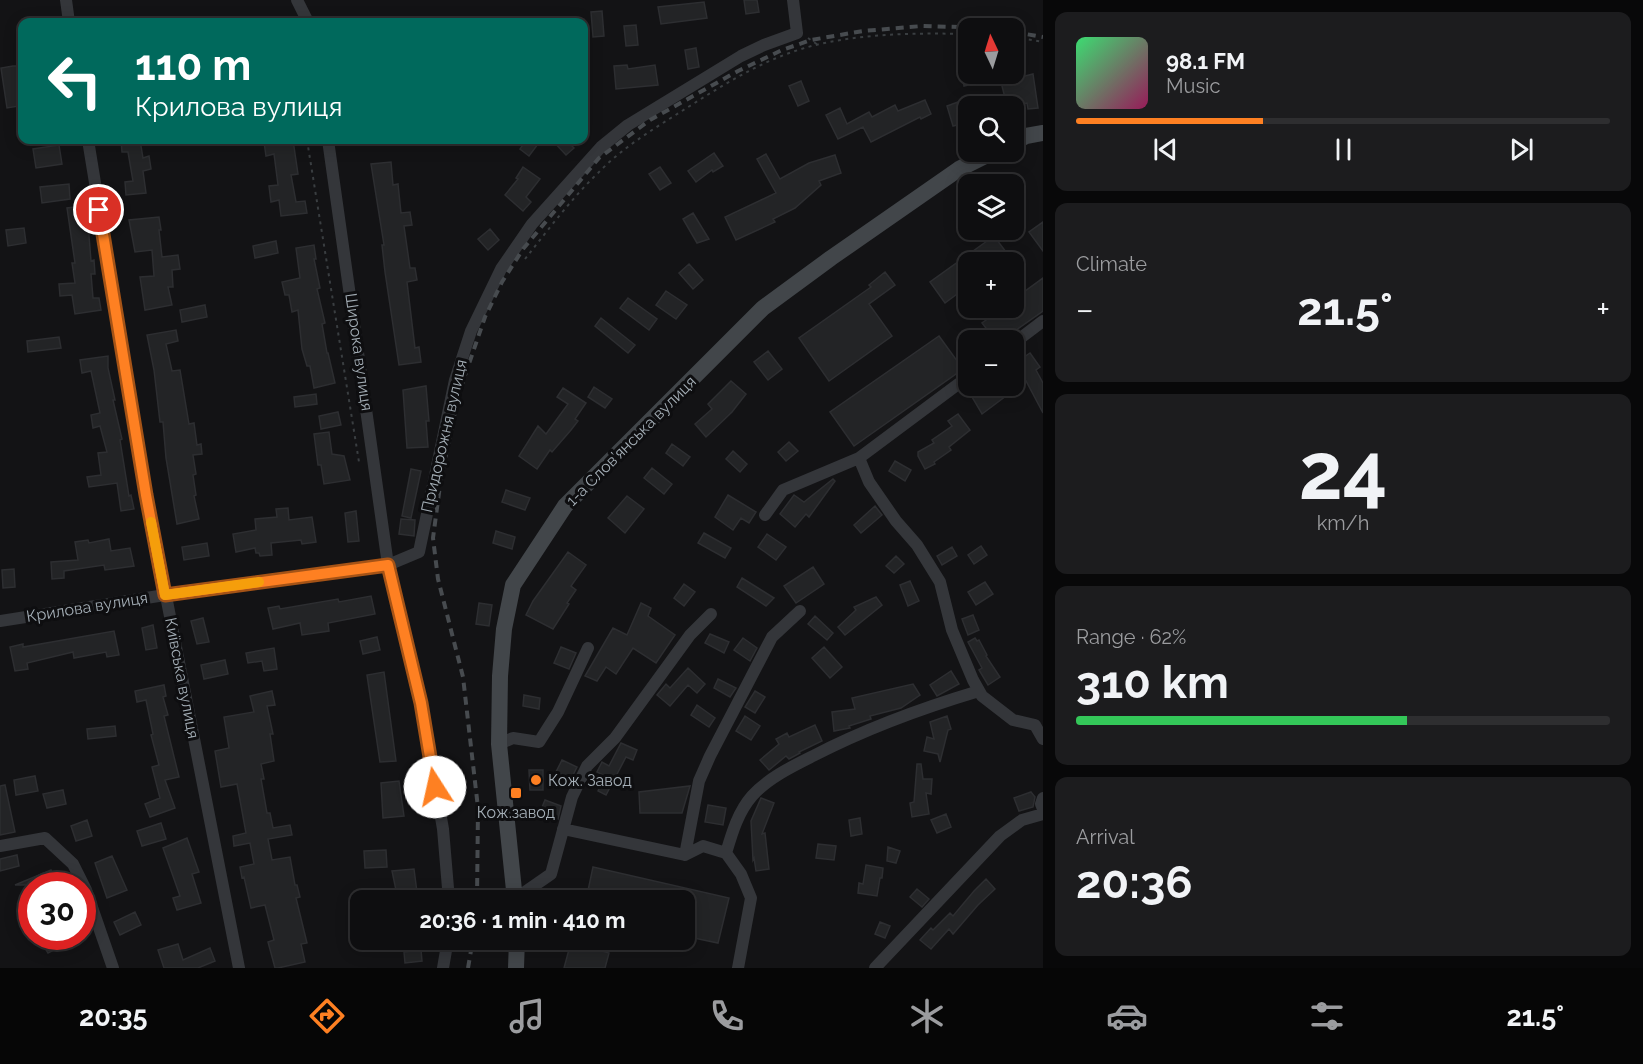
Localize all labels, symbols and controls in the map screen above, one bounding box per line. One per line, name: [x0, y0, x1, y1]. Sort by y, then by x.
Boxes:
north arrow: [958, 18, 1024, 84]
map controls: [958, 18, 1024, 396]
text: 110 m: [135, 41, 251, 90]
icon: left: [36, 42, 114, 120]
text: 98.1 FM: [1166, 48, 1245, 74]
text: Music: [1166, 74, 1220, 98]
text: Крилова вулиця: [135, 91, 342, 122]
button: search: [958, 96, 1024, 162]
icon: previous: [1149, 133, 1182, 166]
icon: pause: [1327, 133, 1360, 166]
icon: next: [1505, 133, 1538, 166]
button: layers: [958, 174, 1024, 240]
pin: [73, 184, 124, 235]
icon: arrive: [82, 193, 115, 226]
button: +: [958, 252, 1024, 318]
text: Climate: [1076, 252, 1147, 276]
text: 21.5°: [1297, 283, 1393, 336]
text: −: [1076, 290, 1094, 329]
text: +: [1596, 290, 1610, 329]
street label: Широка вулиця: [341, 292, 377, 412]
button: −: [958, 330, 1024, 396]
street label: Придорожня вулиця: [417, 358, 471, 514]
street label: 1-а Слов’янська вулиця: [562, 372, 700, 510]
text: 24: [1299, 426, 1387, 517]
text: km/h: [1317, 511, 1369, 535]
street label: Крилова вулиця: [25, 588, 149, 626]
street label: Київська вулиця: [161, 616, 203, 740]
text: Range · 62%: [1076, 625, 1186, 649]
text: 310 km: [1076, 656, 1229, 709]
position arrow: [403, 755, 467, 819]
place label: Кож. Завод: [548, 771, 632, 790]
marker: Кож. Завод: [529, 773, 543, 787]
marker: Кож.завод: [509, 786, 523, 800]
place label: Кож.завод: [477, 803, 555, 822]
text: Arrival: [1076, 825, 1135, 849]
text: 20:36: [1076, 856, 1193, 909]
speed limit sign: 30: [18, 872, 96, 950]
text: 20:36 · 1 min · 410 m: [419, 907, 626, 933]
icon: directions: [306, 995, 348, 1037]
icon: music: [506, 995, 548, 1037]
icon: phone: [706, 995, 748, 1037]
icon: climate: [906, 995, 948, 1037]
icon: car: [1106, 995, 1148, 1037]
icon: filters: [1306, 995, 1348, 1037]
text: 20:35: [79, 1001, 148, 1032]
text: 21.5°: [1507, 1001, 1564, 1032]

